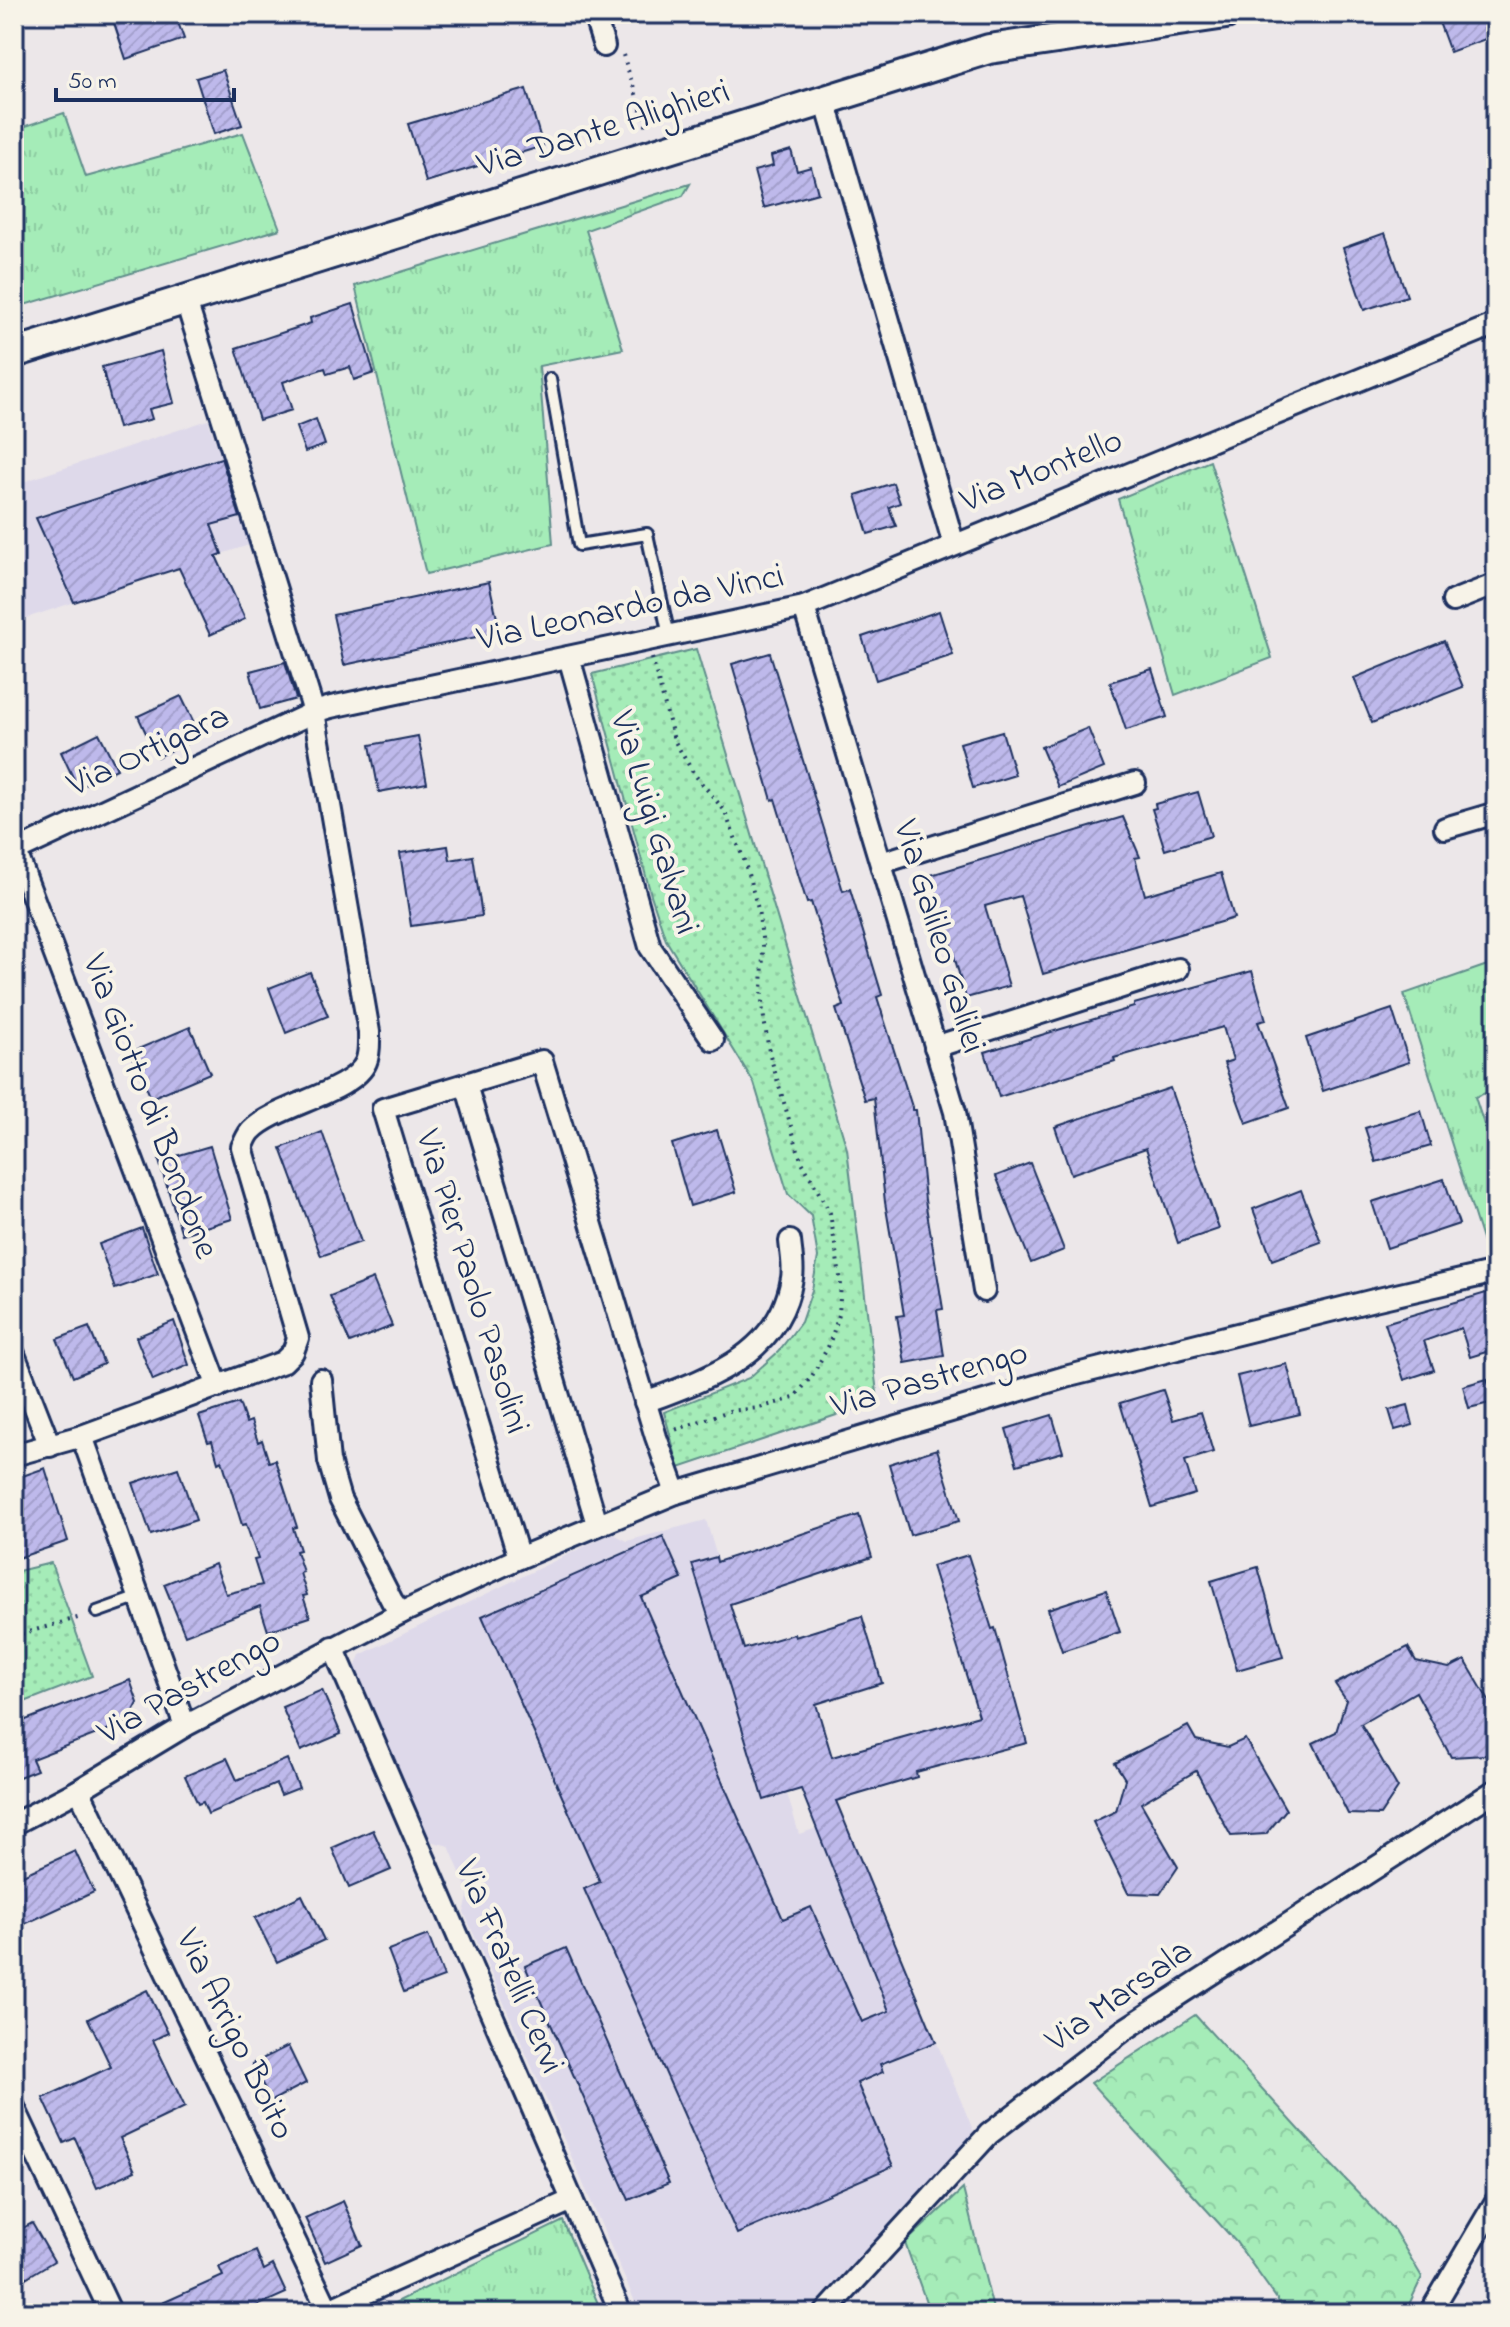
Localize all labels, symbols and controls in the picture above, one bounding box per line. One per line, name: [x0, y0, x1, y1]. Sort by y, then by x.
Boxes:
scale bar: [56, 52, 234, 102]
text: 50 m: [68, 65, 117, 100]
street label: Via Dante Alighieri: [470, 66, 737, 194]
street label: Via Montello: [952, 415, 1131, 529]
street label: Via Leonardo da Vinci: [472, 551, 789, 668]
street label: Via Ortigara: [58, 691, 239, 813]
street label: Via Luigi Galvani: [594, 704, 712, 941]
street label: Via Galileo Galilei: [877, 813, 999, 1060]
street label: Via Giotto di Bondone: [66, 946, 232, 1268]
street label: Via Pier Paolo Pasolini: [399, 1122, 542, 1441]
street label: Via Pastrengo: [825, 1328, 1034, 1435]
street label: Via Pastrengo: [88, 1616, 291, 1761]
street label: Via Fratelli Cervi: [439, 1851, 577, 2082]
street label: Via Arrigo Boito: [160, 1920, 308, 2149]
street label: Via Marsala: [1035, 1927, 1205, 2068]

